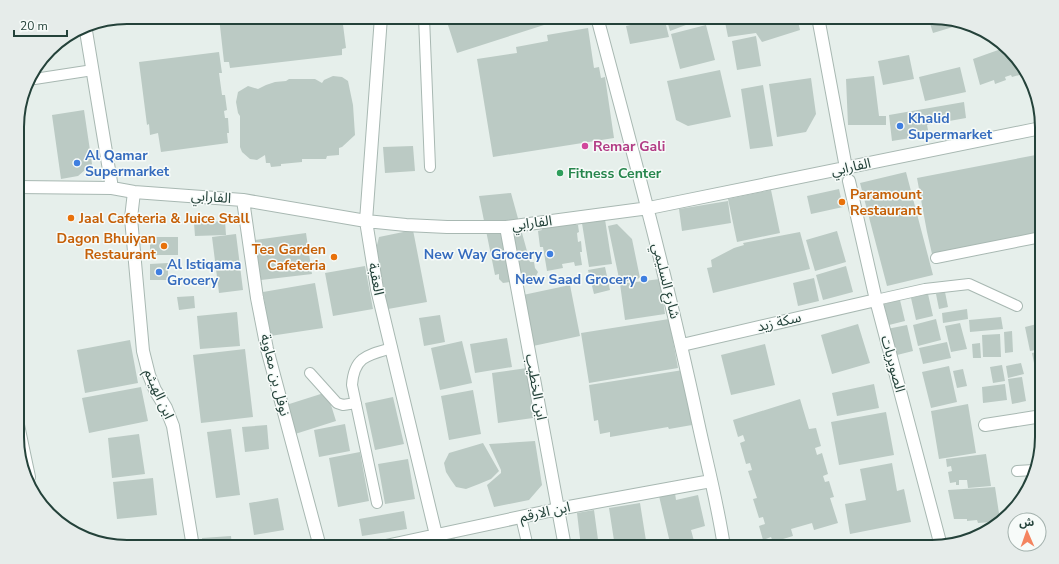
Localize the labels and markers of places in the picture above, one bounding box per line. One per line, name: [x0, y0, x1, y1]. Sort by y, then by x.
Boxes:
place label: Khalid Supermarket: [908, 109, 993, 144]
marker: Khalid Supermarket: [895, 121, 905, 131]
place label: Remar Gali: [593, 137, 665, 156]
marker: Remar Gali: [580, 141, 590, 151]
place label: Al Qamar Supermarket: [85, 146, 170, 181]
marker: Al Qamar Supermarket: [72, 158, 82, 168]
place label: Fitness Center: [568, 164, 662, 183]
marker: Fitness Center: [555, 168, 565, 178]
place label: Paramount Restaurant: [850, 185, 922, 220]
marker: Paramount Restaurant: [837, 197, 847, 207]
place label: Jaal Cafeteria & Juice Stall: [78, 209, 250, 228]
marker: Jaal Cafeteria & Juice Stall: [66, 213, 76, 223]
place label: Dagon Bhuiyan Restaurant: [57, 229, 157, 264]
place label: Tea Garden Cafeteria: [252, 240, 326, 275]
marker: Dagon Bhuiyan Restaurant: [159, 241, 169, 251]
place label: New Way Grocery: [424, 245, 543, 264]
marker: New Way Grocery: [545, 249, 555, 259]
marker: Tea Garden Cafeteria: [329, 252, 339, 262]
place label: Al Istiqama Grocery: [167, 255, 241, 290]
marker: Al Istiqama Grocery: [154, 267, 164, 277]
place label: New Saad Grocery: [515, 270, 637, 289]
marker: New Saad Grocery: [639, 274, 649, 284]

